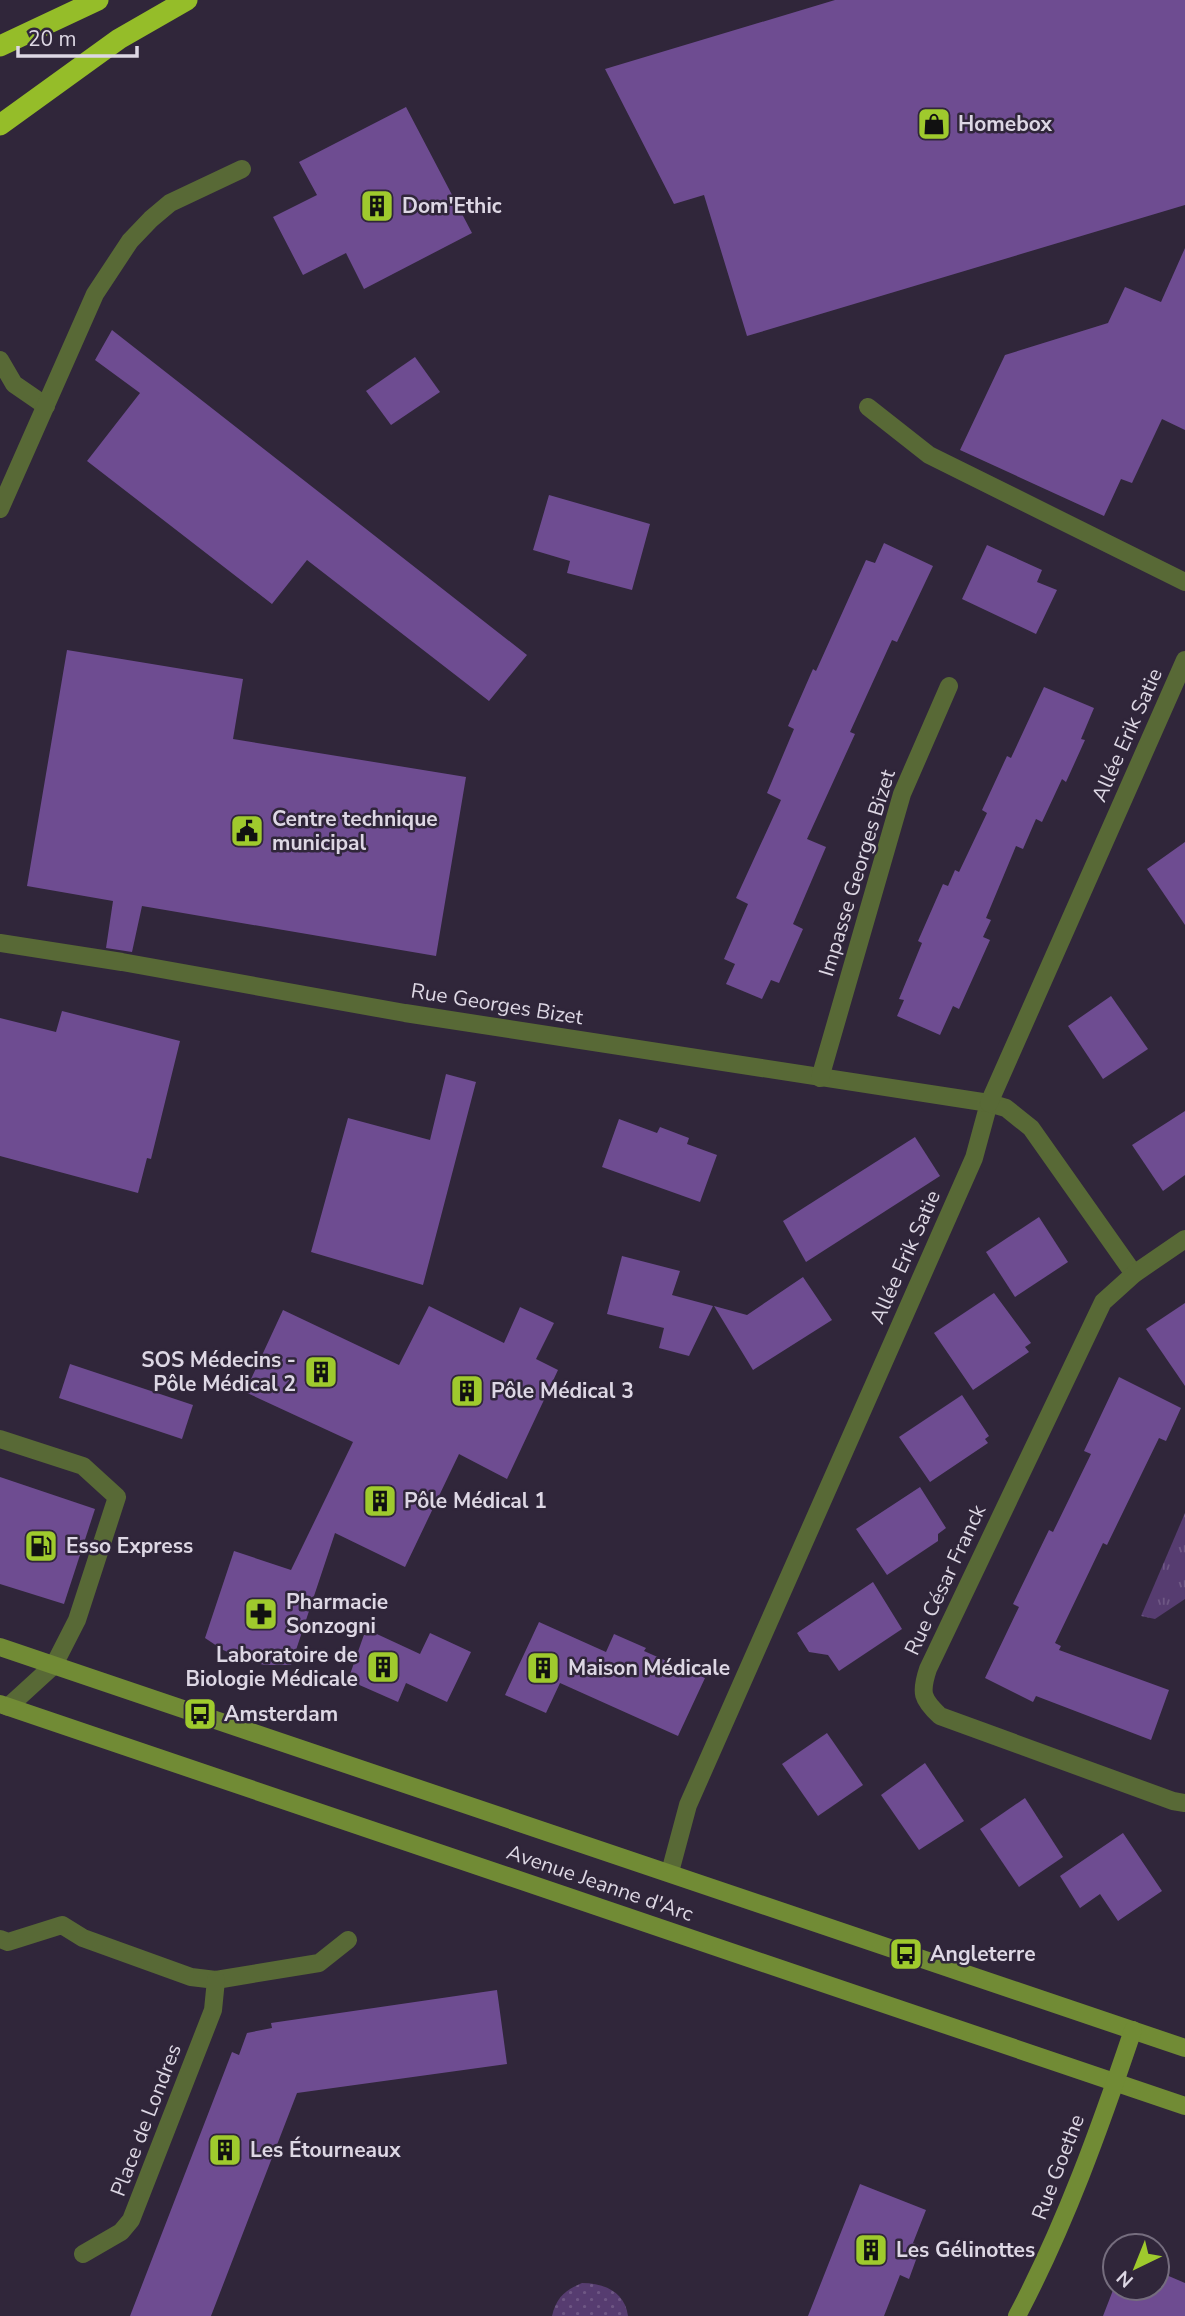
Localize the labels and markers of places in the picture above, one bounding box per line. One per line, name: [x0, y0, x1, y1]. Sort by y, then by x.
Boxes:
shop icon: Homebox: [915, 105, 953, 143]
place label: Homebox: [958, 110, 1053, 138]
building icon: Dom'Ethic: [358, 187, 396, 225]
place label: Dom'Ethic: [402, 192, 502, 220]
place label: Centre technique municipal: [272, 805, 438, 857]
public building icon: Centre technique municipal: [228, 812, 266, 850]
place label: SOS Médecins - Pôle Médical 2: [141, 1346, 296, 1398]
building icon: SOS Médecins - Pôle Médical 2: [302, 1353, 340, 1391]
building icon: Pôle Médical 3: [448, 1372, 486, 1410]
place label: Pôle Médical 3: [491, 1377, 634, 1405]
building icon: Pôle Médical 1: [361, 1482, 399, 1520]
place label: Pôle Médical 1: [404, 1487, 547, 1515]
fuel station icon: Esso Express: [22, 1527, 60, 1565]
place label: Esso Express: [66, 1532, 193, 1560]
place label: Pharmacie Sonzogni: [286, 1588, 388, 1640]
pharmacy icon: Pharmacie Sonzogni: [242, 1595, 280, 1633]
place label: Laboratoire de Biologie Médicale: [185, 1641, 358, 1693]
building icon: Laboratoire de Biologie Médicale: [364, 1648, 402, 1686]
building icon: Maison Médicale: [524, 1649, 562, 1687]
place label: Maison Médicale: [568, 1654, 730, 1682]
bus stop icon: Amsterdam: [181, 1695, 219, 1733]
place label: Amsterdam: [224, 1700, 338, 1728]
bus stop icon: Angleterre: [887, 1935, 925, 1973]
place label: Angleterre: [930, 1940, 1036, 1968]
building icon: Les Étourneaux: [206, 2131, 244, 2169]
place label: Les Étourneaux: [250, 2136, 401, 2164]
building icon: Les Gélinottes: [852, 2231, 890, 2269]
place label: Les Gélinottes: [896, 2236, 1035, 2264]

